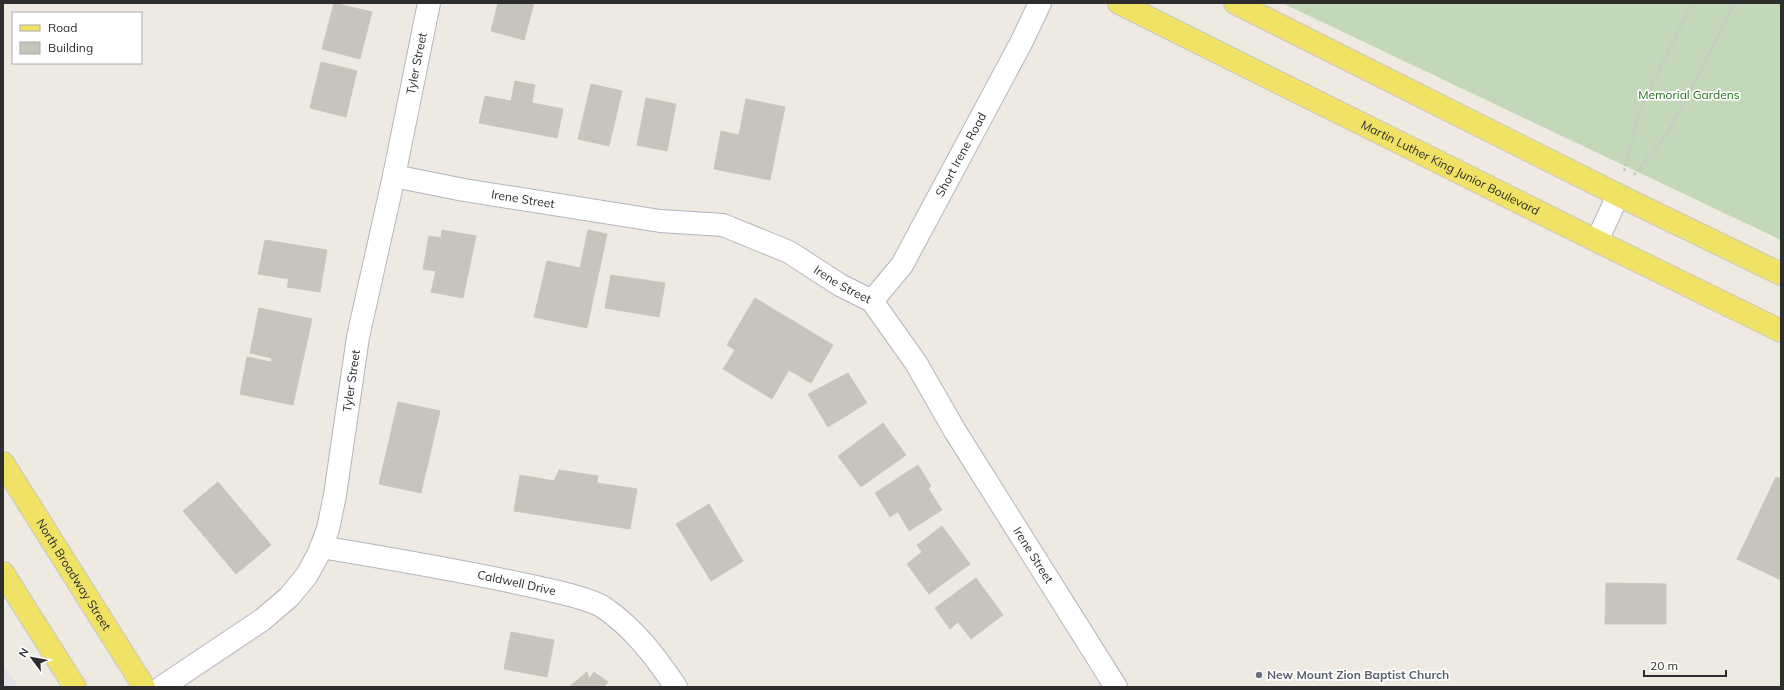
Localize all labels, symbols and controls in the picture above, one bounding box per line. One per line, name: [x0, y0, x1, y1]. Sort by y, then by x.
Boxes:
legend: [12, 12, 142, 64]
text: Road: [48, 20, 77, 35]
street label: Tyler Street: [403, 31, 430, 96]
text: Building: [48, 40, 93, 55]
park label: Memorial Gardens: [1638, 87, 1740, 102]
street label: Short Irene Road: [932, 110, 989, 199]
street label: Martin Luther King Junior Boulevard: [1359, 117, 1542, 218]
street label: Irene Street: [490, 186, 556, 211]
street label: Irene Street: [811, 262, 874, 306]
street label: Tyler Street: [339, 349, 363, 413]
street label: North Broadway Street: [33, 516, 114, 633]
street label: Irene Street: [1010, 524, 1057, 586]
street label: Caldwell Drive: [476, 567, 558, 598]
north arrow: [12, 638, 52, 678]
text: N: [15, 645, 32, 660]
scale bar: [1644, 652, 1726, 678]
text: 20 m: [1650, 658, 1678, 673]
place label: New Mount Zion Baptist Church: [1267, 667, 1449, 682]
marker: New Mount Zion Baptist Church: [1254, 670, 1264, 680]

